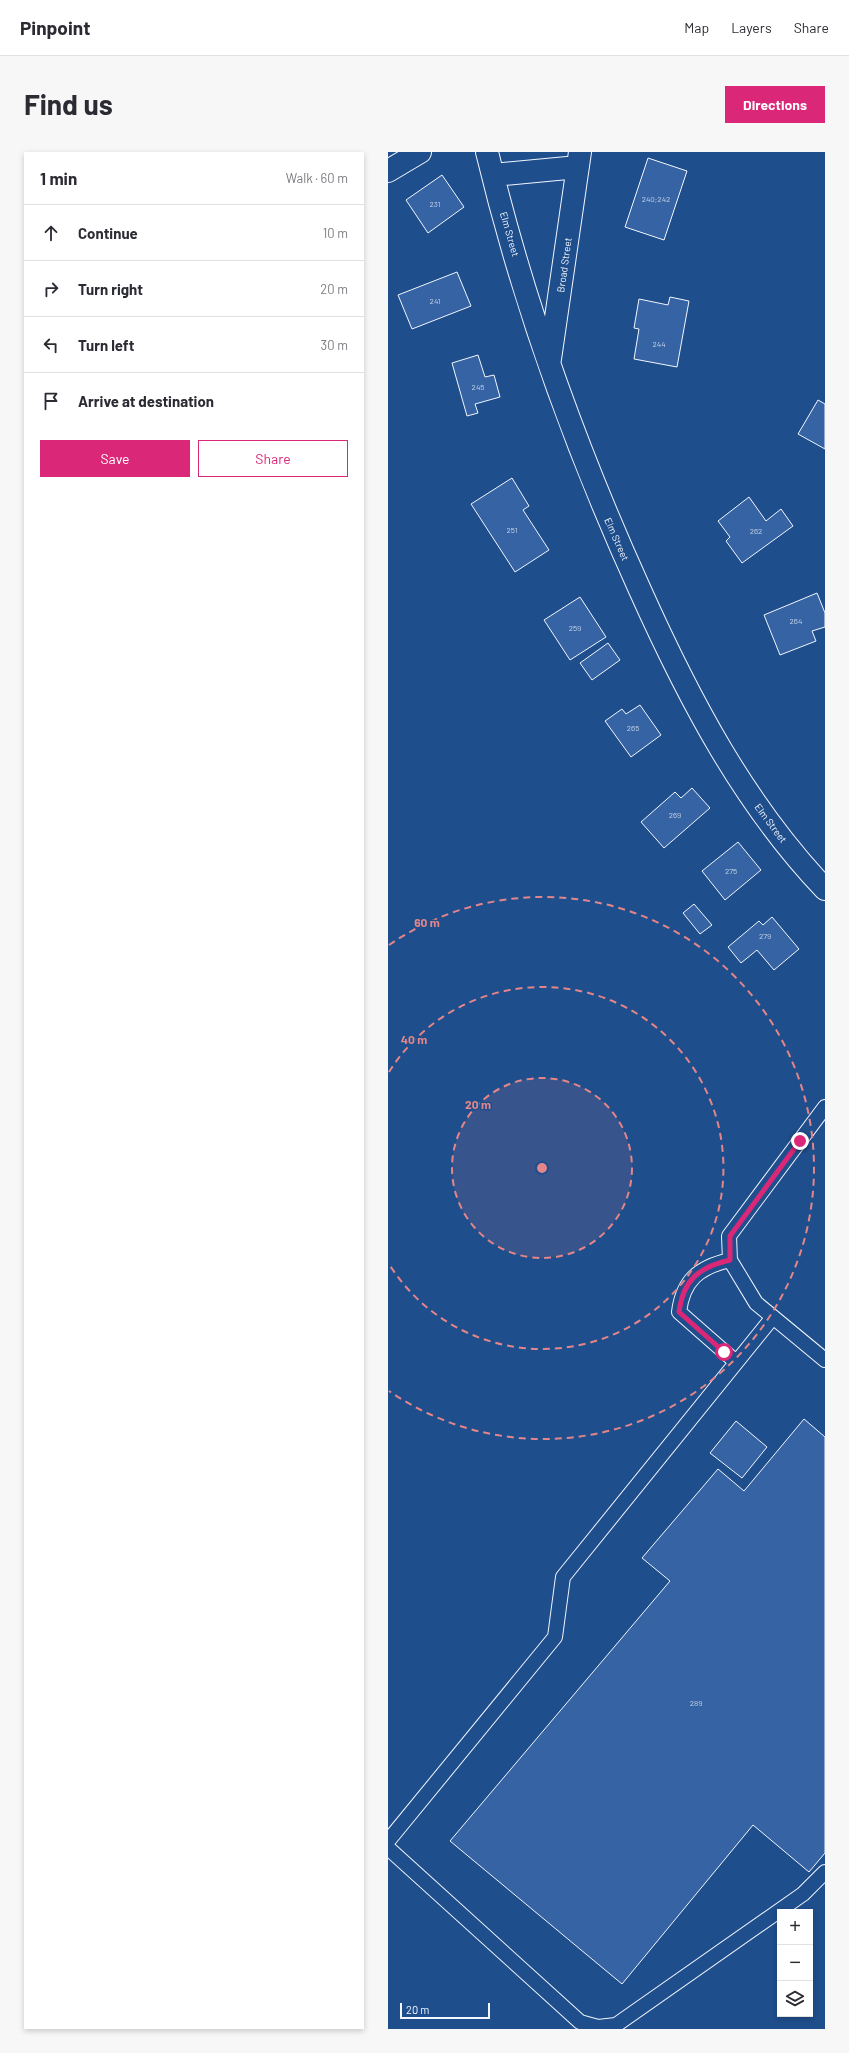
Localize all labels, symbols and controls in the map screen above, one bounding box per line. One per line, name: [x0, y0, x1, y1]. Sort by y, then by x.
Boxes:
text: Pinpoint: [20, 16, 90, 39]
text: Map: [684, 19, 709, 36]
text: Layers: [731, 19, 772, 36]
text: Share: [794, 19, 829, 36]
button: Directions: [725, 86, 825, 123]
text: Find us: [24, 87, 113, 121]
text: 1 min: [40, 168, 77, 188]
text: Walk · 60 m: [286, 170, 348, 186]
house number: 240;242: [642, 194, 670, 204]
house number: 231: [429, 199, 441, 209]
street label: Elm Street: [498, 210, 522, 258]
icon: ahead: [40, 222, 62, 244]
text: Continue: [78, 224, 138, 242]
text: 10 m: [323, 225, 348, 241]
street label: Broad Street: [554, 236, 574, 293]
icon: right: [40, 278, 62, 300]
text: Turn right: [78, 280, 143, 298]
text: 20 m: [320, 281, 348, 297]
house number: 241: [430, 296, 441, 306]
icon: left: [40, 334, 62, 356]
text: Turn left: [78, 336, 134, 354]
text: 30 m: [321, 337, 348, 353]
house number: 244: [652, 339, 666, 349]
house number: 245: [472, 382, 484, 392]
icon: arrive: [40, 390, 62, 412]
text: Arrive at destination: [78, 392, 214, 410]
button: Save: [40, 440, 190, 477]
button: Share: [198, 440, 348, 477]
street label: Elm Street: [602, 516, 632, 563]
house number: 251: [507, 525, 518, 535]
house number: 262: [750, 526, 762, 536]
house number: 264: [790, 616, 802, 626]
house number: 259: [569, 623, 581, 633]
house number: 265: [627, 723, 639, 733]
street label: Elm Street: [752, 801, 790, 845]
house number: 269: [669, 810, 681, 820]
house number: 275: [725, 866, 737, 876]
text: 60 m: [414, 915, 440, 929]
house number: 279: [759, 931, 771, 941]
text: 40 m: [401, 1032, 427, 1046]
text: 20 m: [465, 1097, 491, 1111]
route end: [791, 1132, 809, 1150]
centre of rings: [535, 1161, 549, 1175]
route start: [715, 1343, 733, 1361]
house number: 289: [690, 1698, 702, 1708]
map controls: [777, 1909, 813, 2017]
button: +: [777, 1909, 813, 1945]
button: −: [777, 1945, 813, 1981]
button: layers: [777, 1981, 813, 2017]
scale bar: [400, 2001, 490, 2020]
text: 20 m: [406, 2003, 429, 2016]

